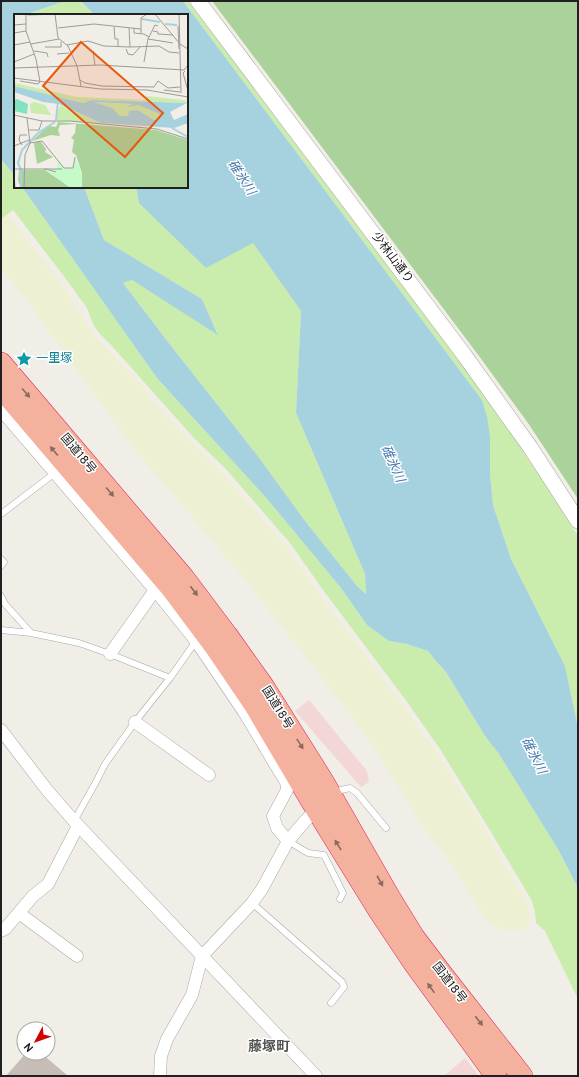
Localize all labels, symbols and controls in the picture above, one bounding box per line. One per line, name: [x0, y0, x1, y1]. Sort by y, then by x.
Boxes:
inset map: [14, 14, 188, 188]
water label: 碓氷川: [224, 157, 259, 200]
street label: 少林山通り: [368, 229, 416, 287]
place icon: 一里塚: [15, 350, 33, 368]
place label: 一里塚: [36, 351, 72, 367]
one-way arrow: [22, 388, 31, 398]
street label: 国道18号: [57, 431, 99, 477]
water label: 碓氷川: [377, 443, 408, 487]
one-way arrow: [49, 446, 58, 456]
one-way arrow: [106, 487, 115, 497]
one-way arrow: [190, 586, 198, 597]
street label: 国道18号: [258, 683, 296, 733]
water label: 碓氷川: [517, 735, 550, 779]
one-way arrow: [296, 739, 304, 749]
one-way arrow: [335, 839, 342, 851]
one-way arrow: [377, 875, 384, 887]
street label: 国道18号: [428, 959, 470, 1007]
one-way arrow: [428, 983, 436, 993]
one-way arrow: [475, 1016, 483, 1027]
north arrow: [16, 1021, 56, 1061]
text: N: [21, 1039, 37, 1054]
district label: 藤塚町: [248, 1039, 290, 1056]

